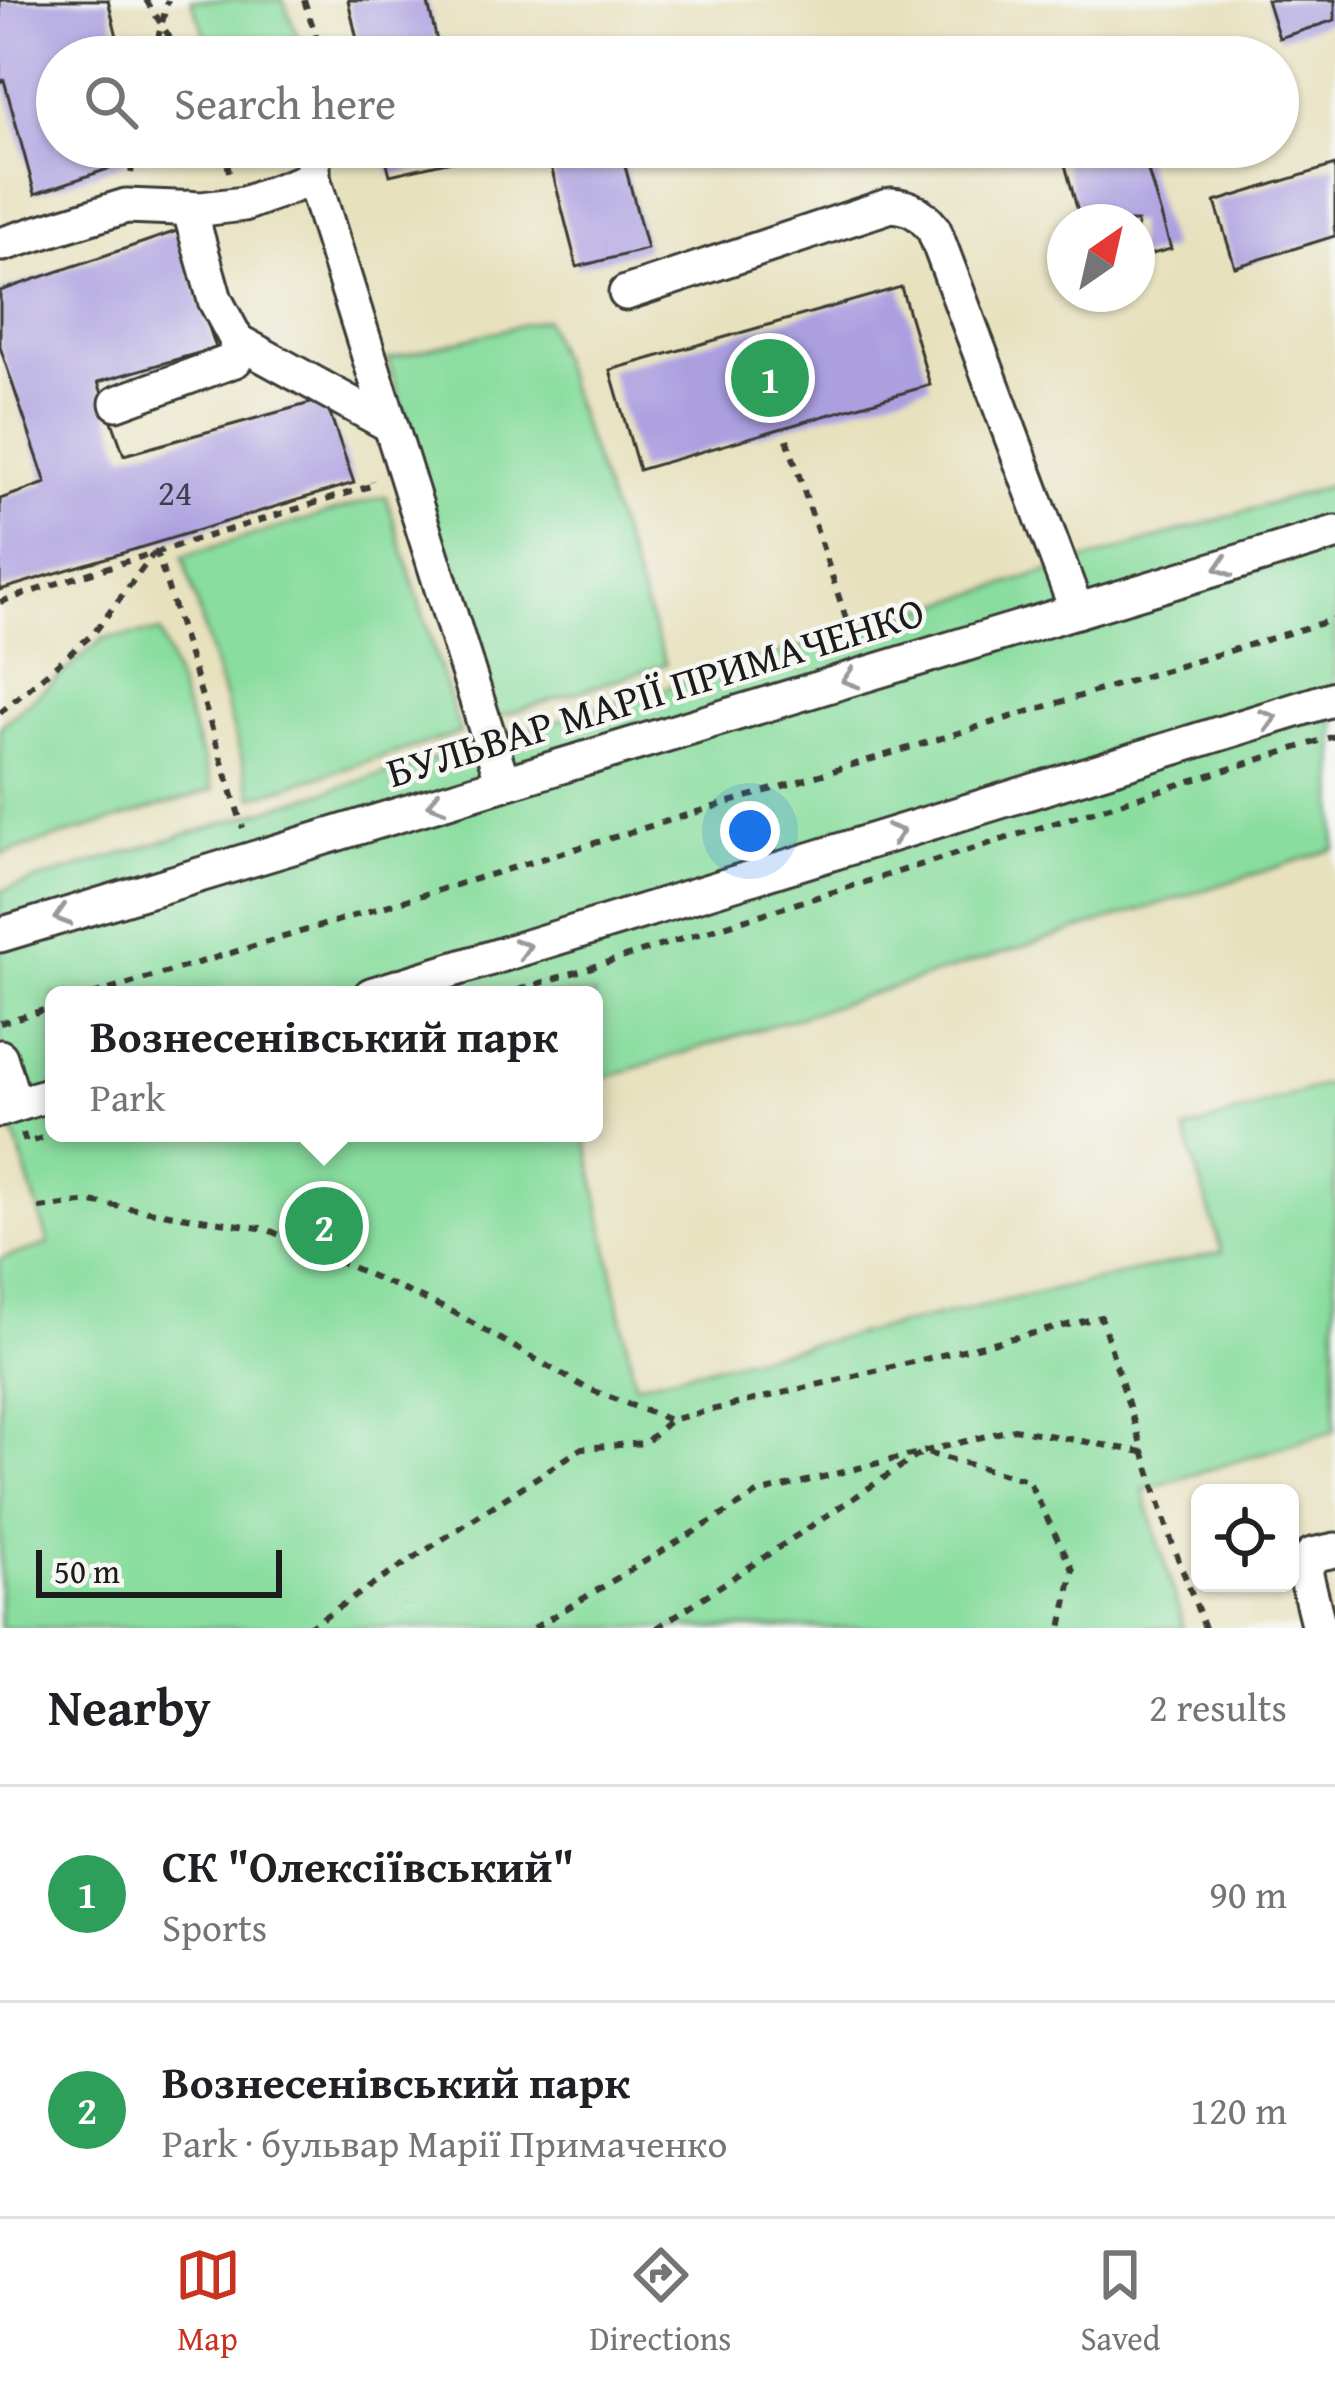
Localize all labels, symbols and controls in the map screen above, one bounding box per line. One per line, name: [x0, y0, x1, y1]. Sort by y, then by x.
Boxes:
search box: [36, 36, 1299, 168]
icon: search: [78, 69, 144, 135]
text: Search here: [174, 70, 396, 135]
north arrow: [1047, 204, 1155, 312]
pin: 1: [731, 333, 809, 423]
house number: 24: [158, 465, 192, 518]
one-way arrow: [1213, 553, 1234, 578]
street label: БУЛЬВАР МАРІЇ ПРИМАЧЕНКО: [379, 580, 931, 802]
one-way arrow: [840, 665, 861, 690]
one-way arrow: [1258, 708, 1279, 733]
one-way arrow: [426, 789, 447, 814]
your location: [720, 801, 780, 861]
one-way arrow: [885, 823, 906, 848]
one-way arrow: [53, 902, 74, 927]
one-way arrow: [512, 937, 533, 962]
popup: [45, 986, 603, 1142]
text: Вознесенівський парк: [90, 1003, 558, 1068]
text: Park: [90, 1068, 165, 1125]
pin: 2: [285, 1181, 363, 1271]
map controls: [1191, 1484, 1299, 1592]
button: locate: [1191, 1484, 1299, 1592]
scale bar: [36, 1544, 282, 1597]
text: 50 m: [54, 1547, 120, 1595]
text: Nearby: [48, 1669, 211, 1744]
text: 2 results: [1149, 1678, 1287, 1735]
text: СК "Олексіївський": [162, 1833, 574, 1898]
text: 1: [77, 1865, 97, 1922]
text: 90 m: [1209, 1865, 1287, 1922]
text: Sports: [162, 1898, 267, 1955]
text: Вознесенівський парк: [162, 2049, 630, 2114]
text: 2: [77, 2081, 97, 2138]
text: 120 m: [1190, 2081, 1287, 2138]
text: Park · бульвар Марії Примаченко: [162, 2114, 727, 2171]
tab: Map: [175, 2242, 241, 2362]
tab: Directions: [590, 2242, 731, 2362]
tab: Saved: [1081, 2242, 1160, 2362]

